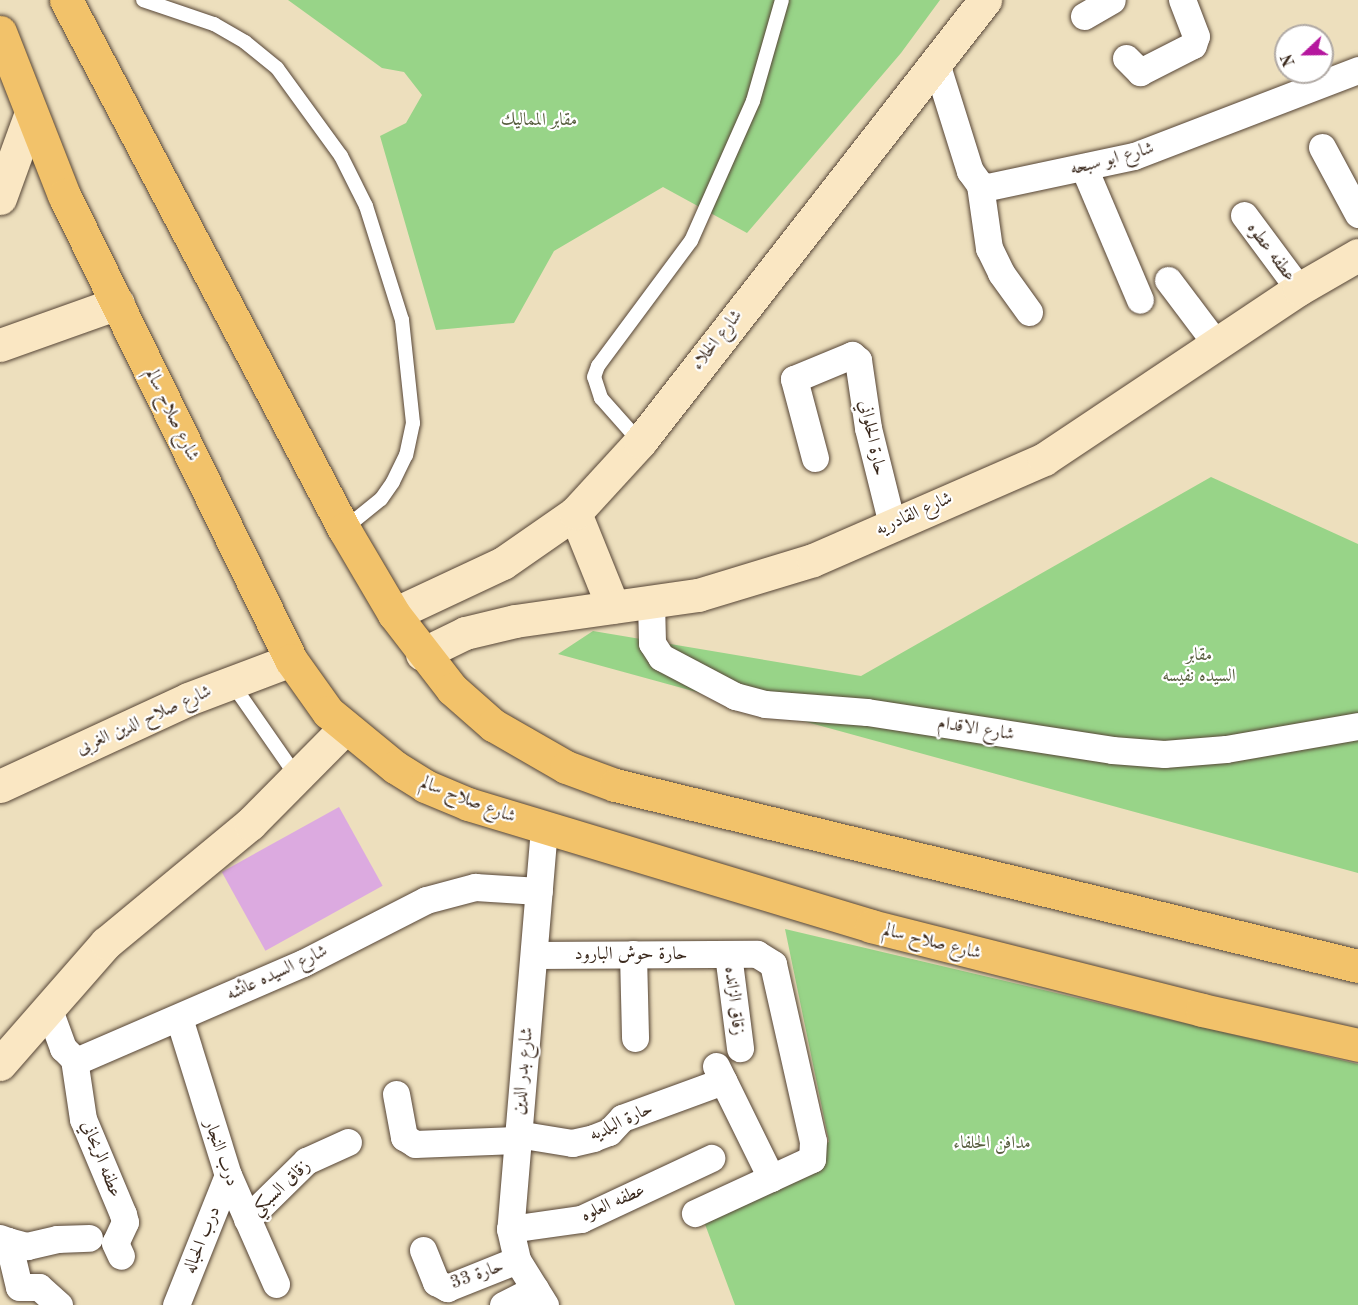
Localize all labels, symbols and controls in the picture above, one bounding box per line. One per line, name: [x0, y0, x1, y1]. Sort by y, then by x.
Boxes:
north arrow: [1274, 24, 1334, 84]
text: N: [1279, 51, 1299, 69]
park label: مقابر المماليك: [501, 109, 577, 131]
street label: شارع ابو سبحه: [1068, 137, 1156, 181]
street label: عطفه عطوه: [1242, 218, 1300, 286]
street label: شارع الخلاء: [687, 305, 747, 375]
street label: شارع صلاح سالم: [140, 365, 204, 465]
street label: حارة الحلواني: [853, 398, 891, 478]
street label: شارع القادريه: [872, 487, 956, 541]
park label: مقابر السيده نفيسه: [1162, 645, 1236, 688]
street label: شارع صلاح الدين الغربى: [73, 680, 215, 760]
street label: شارع الاقدام: [936, 712, 1016, 746]
street label: شارع صلاح سالم: [417, 772, 519, 828]
street label: شارع صلاح سالم: [881, 919, 983, 965]
street label: شارع السيده عائشه: [223, 940, 331, 1006]
street label: حارة حوش البارود: [575, 943, 687, 965]
street label: زقاق الزانده: [719, 965, 749, 1037]
street label: شارع بدر الدين: [508, 1026, 538, 1116]
street label: حارة البلديه: [586, 1098, 656, 1146]
street label: درب النجار: [199, 1117, 243, 1189]
street label: عطفه الريحاني: [76, 1118, 126, 1200]
park label: مدافن الحلفاء: [953, 1132, 1031, 1154]
street label: زقاق السبكي: [247, 1155, 315, 1221]
street label: عطفه العلوه: [578, 1179, 648, 1227]
street label: درب الحباله: [179, 1203, 225, 1277]
street label: حارة 33: [448, 1255, 506, 1295]

